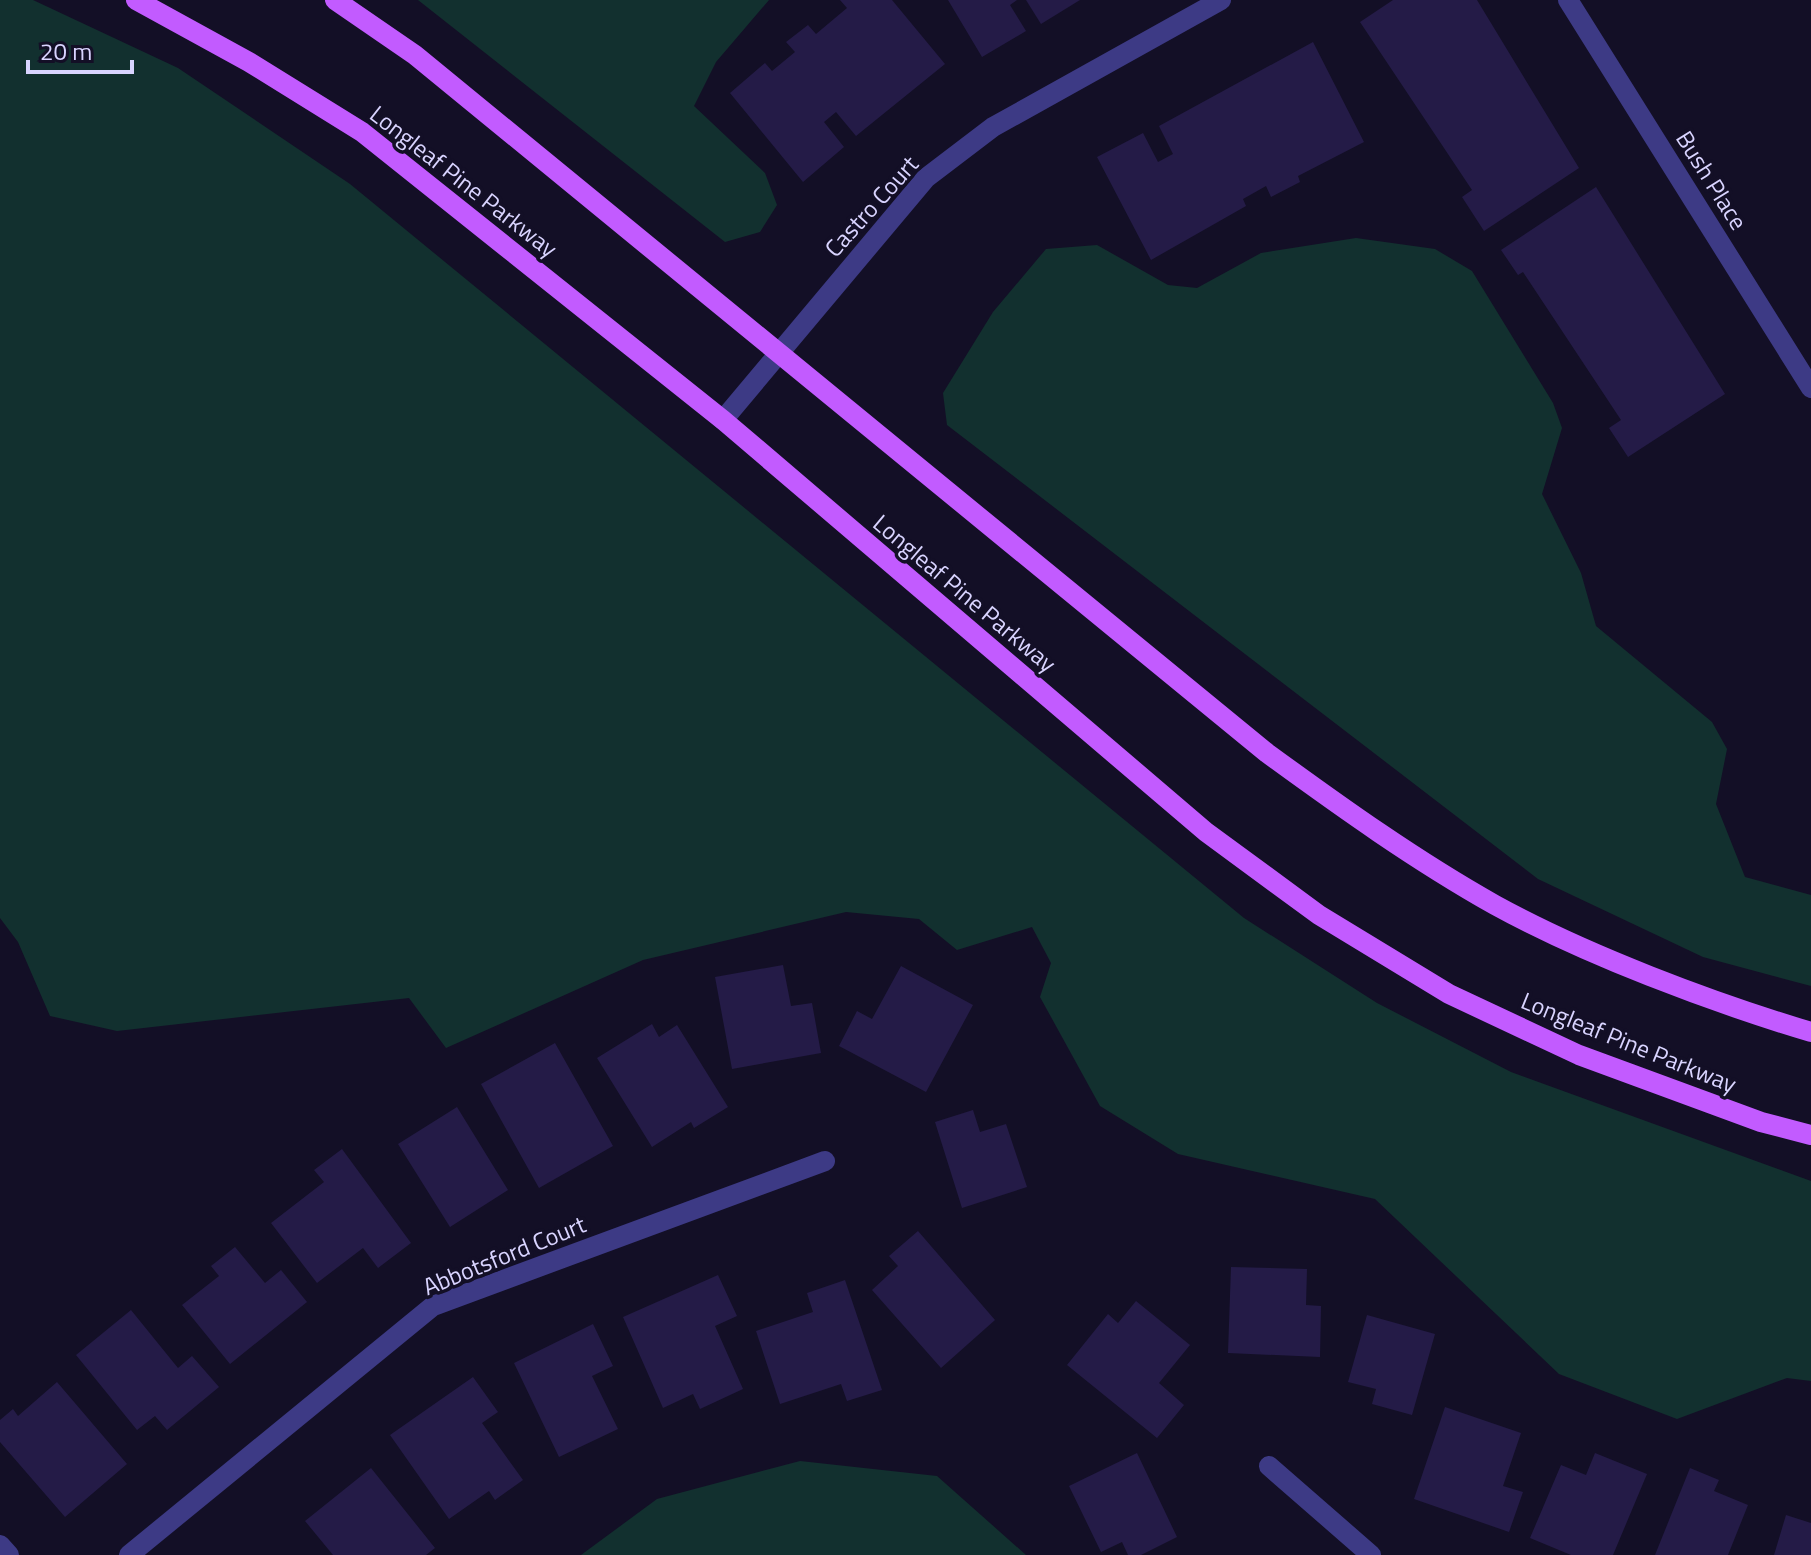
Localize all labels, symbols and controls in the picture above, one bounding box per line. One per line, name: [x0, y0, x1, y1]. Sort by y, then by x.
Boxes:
scale bar: [28, 24, 132, 74]
text: 20 m: [40, 33, 92, 69]
street label: Longleaf Pine Parkway: [362, 96, 566, 266]
street label: Bush Place: [1667, 123, 1757, 237]
street label: Castro Court: [816, 147, 927, 265]
street label: Longleaf Pine Parkway: [866, 505, 1065, 681]
street label: Longleaf Pine Parkway: [1516, 982, 1743, 1102]
street label: Abbotsford Court: [417, 1206, 591, 1304]

